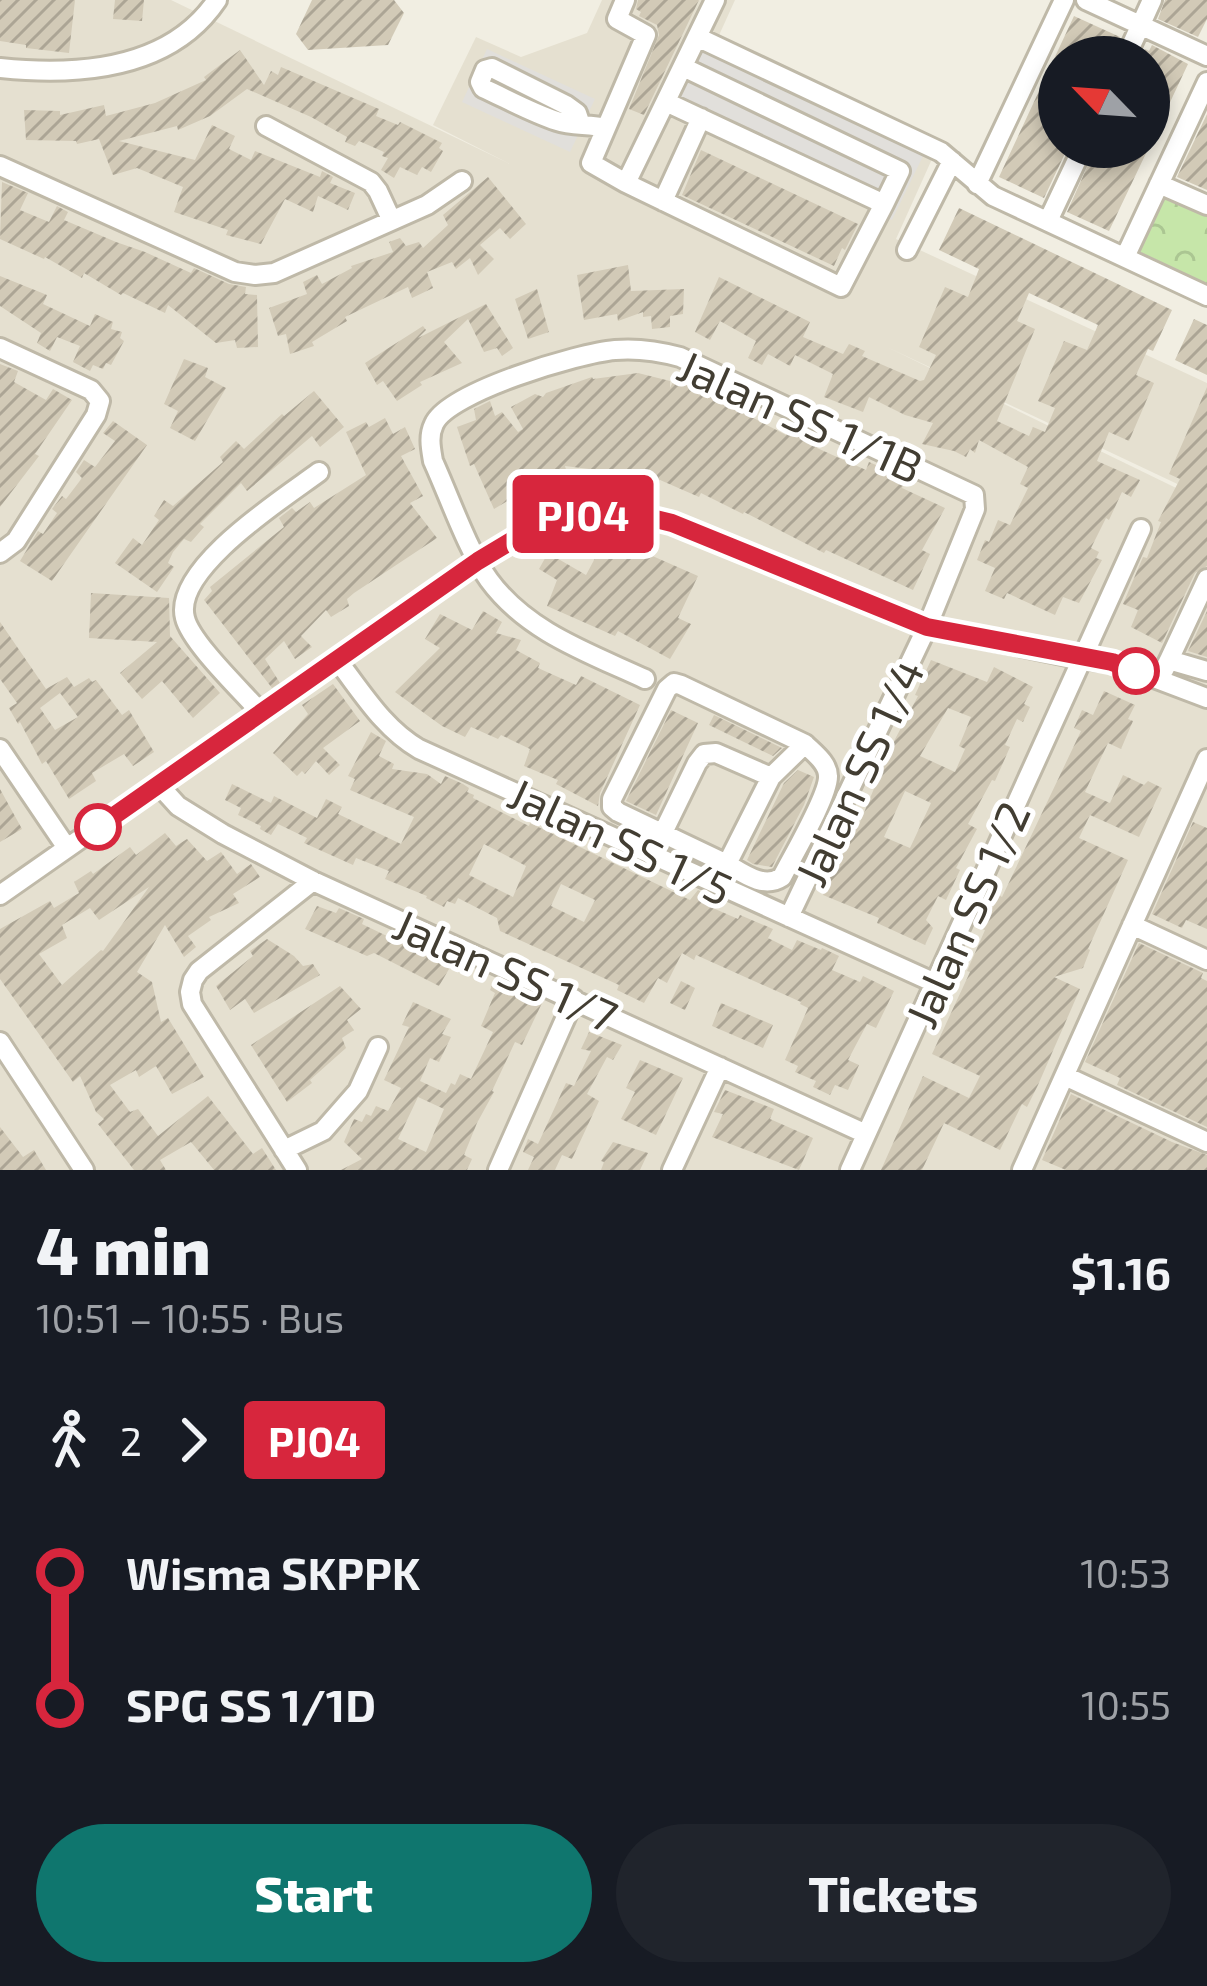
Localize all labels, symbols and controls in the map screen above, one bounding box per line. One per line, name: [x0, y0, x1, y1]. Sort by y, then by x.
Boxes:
north arrow: [1038, 36, 1170, 168]
map controls: [1038, 36, 1170, 168]
street label: Jalan SS 1/1B: [670, 337, 932, 493]
line badge: PJ04: [499, 475, 667, 553]
text: PJ04: [537, 489, 629, 539]
unlabelled marker: [1114, 649, 1158, 693]
street label: Jalan SS 1/4: [782, 650, 934, 894]
street label: Jalan SS 1/5: [501, 765, 741, 915]
street label: Jalan SS 1/2: [892, 793, 1040, 1035]
unlabelled marker: [76, 805, 120, 849]
street label: Jalan SS 1/7: [386, 896, 626, 1042]
text: 4 min: [36, 1209, 211, 1288]
text: $1.16: [1070, 1245, 1171, 1299]
text: 10:51 – 10:55 · Bus: [36, 1294, 344, 1341]
icon: walk: [36, 1407, 102, 1473]
icon: forward: [160, 1407, 226, 1473]
text: PJ04: [268, 1415, 361, 1465]
text: 2: [120, 1417, 142, 1464]
text: Wisma SKPPK: [126, 1545, 420, 1599]
text: 10:53: [1080, 1549, 1171, 1596]
text: SPG SS 1/1D: [126, 1677, 376, 1731]
text: 10:55: [1081, 1681, 1171, 1728]
button: Start: [36, 1824, 592, 1962]
button: Tickets: [616, 1824, 1171, 1962]

